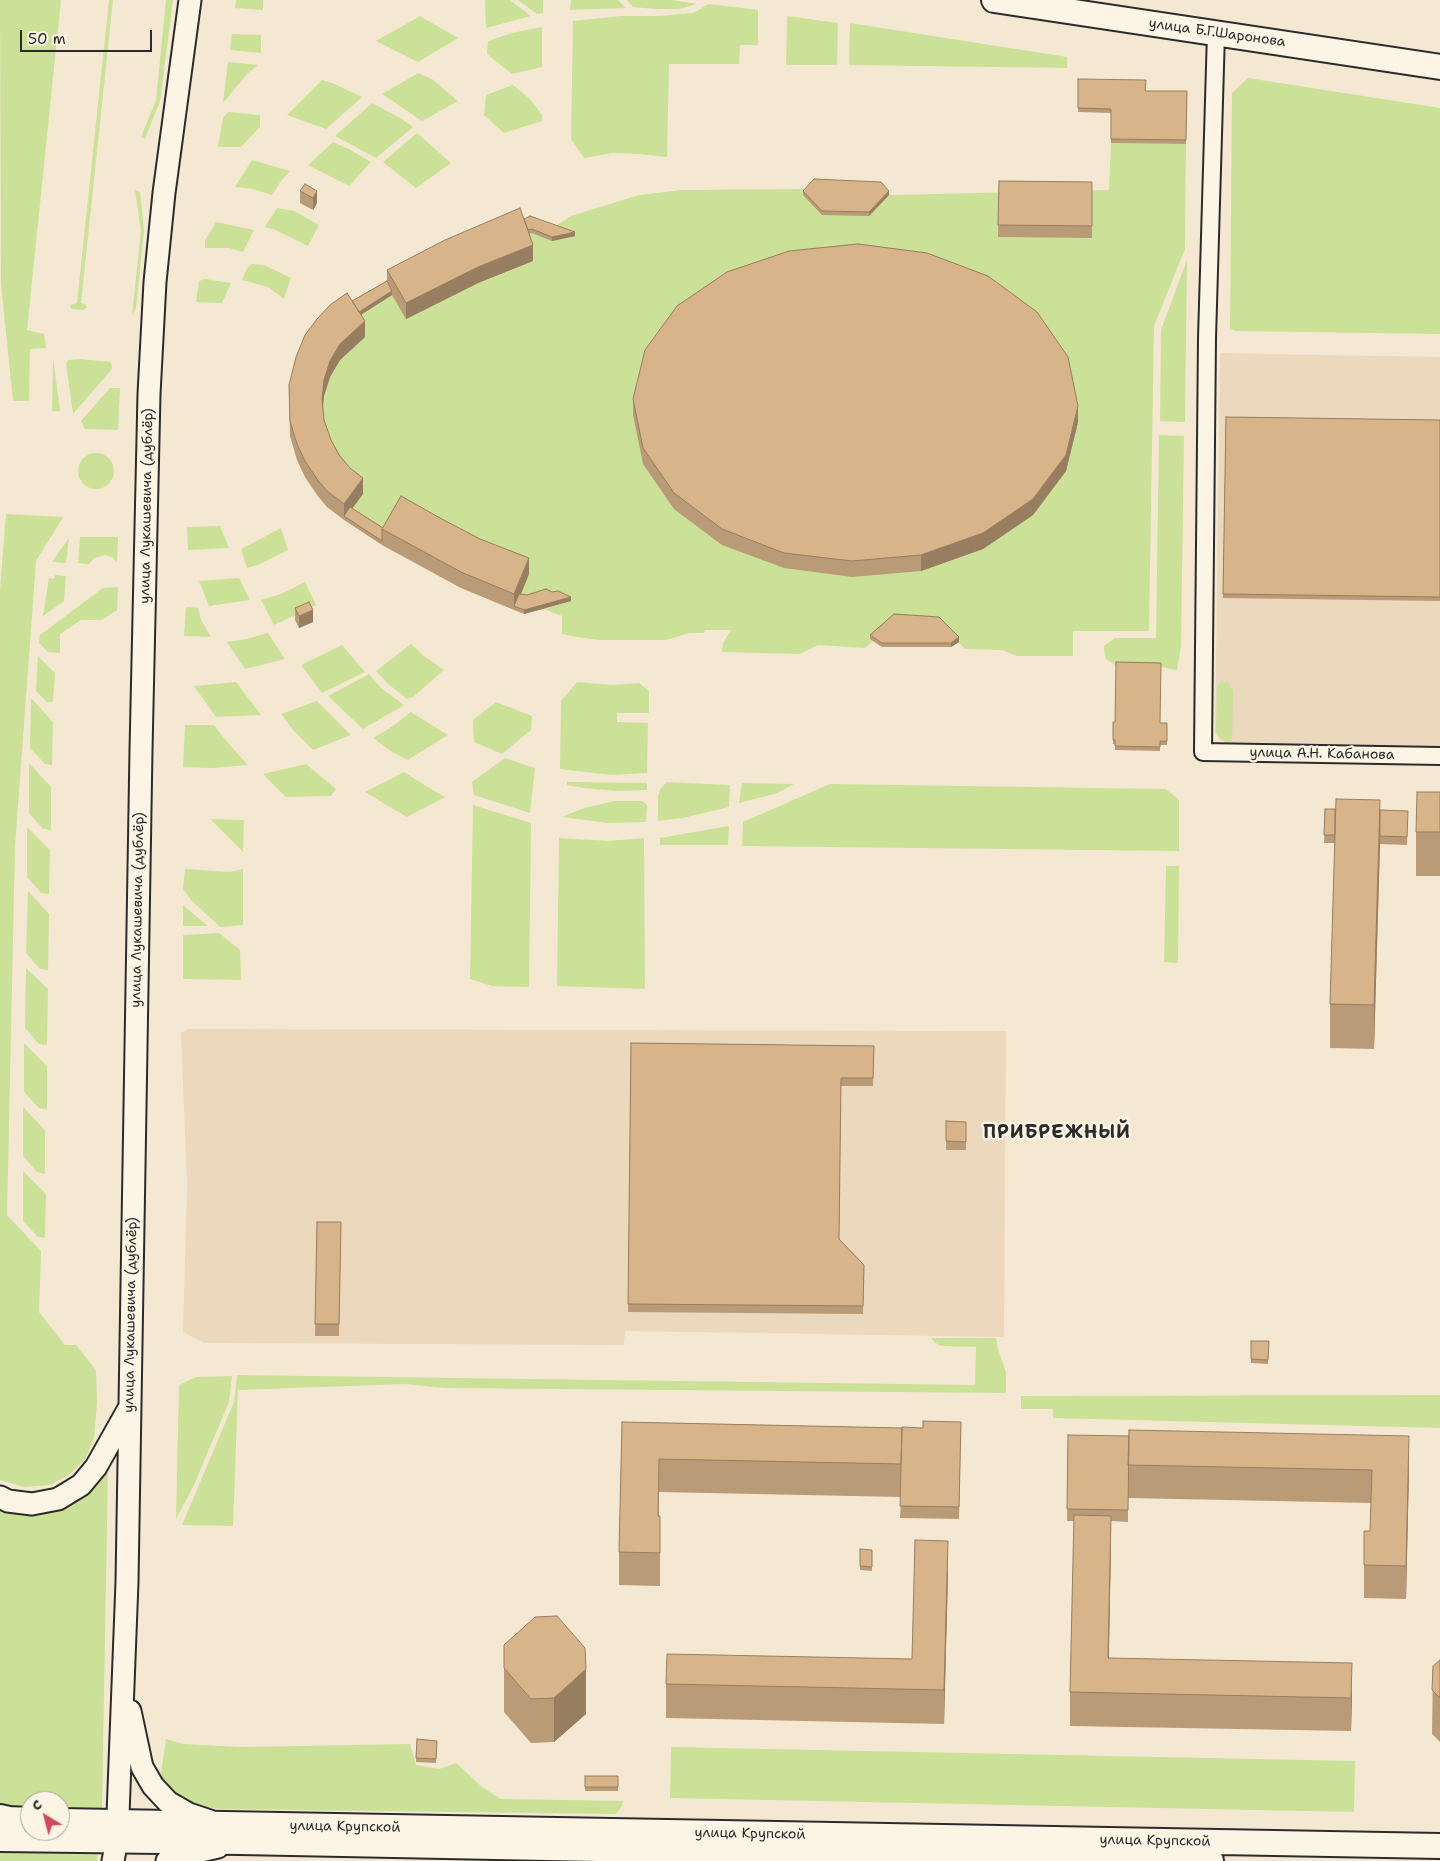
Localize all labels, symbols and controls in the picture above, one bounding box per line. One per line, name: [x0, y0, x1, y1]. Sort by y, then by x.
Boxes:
street label: улица Б.Г.Шаронова: [1147, 15, 1287, 51]
scale bar: [22, 20, 155, 52]
text: 50 m: [28, 29, 66, 49]
street label: улица Лукашевича (дублёр): [137, 408, 157, 604]
street label: улица А.Н. Кабанова: [1249, 744, 1395, 764]
street label: улица Лукашевича (дублёр): [128, 812, 148, 1008]
district label: ПРИБРЕЖНЫЙ: [982, 1122, 1132, 1144]
street label: улица Лукашевича (дублёр): [121, 1217, 141, 1413]
north arrow: [20, 1791, 70, 1841]
text: С: [28, 1795, 45, 1815]
street label: улица Крупской: [289, 1818, 401, 1836]
street label: улица Крупской: [694, 1825, 806, 1843]
street label: улица Крупской: [1099, 1832, 1211, 1850]

